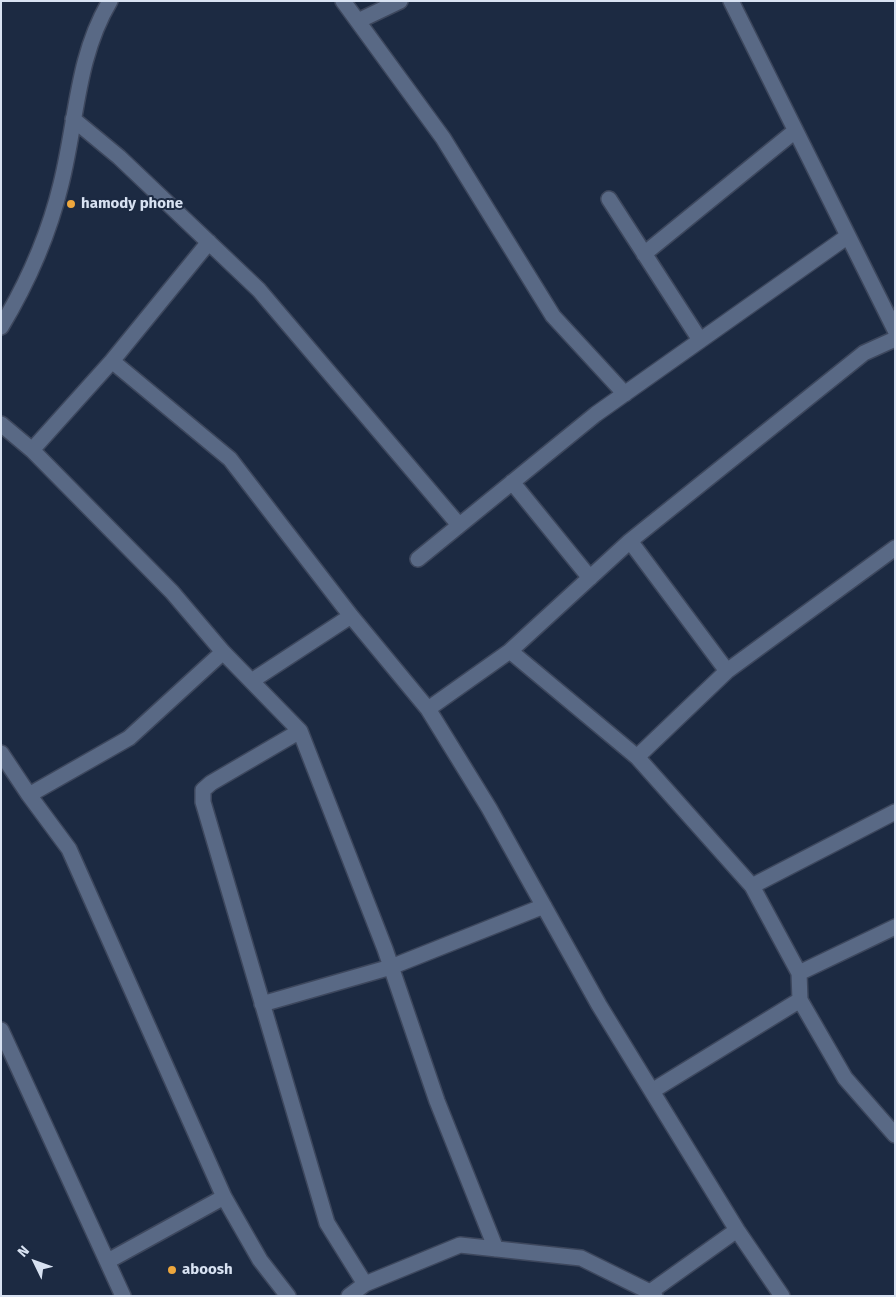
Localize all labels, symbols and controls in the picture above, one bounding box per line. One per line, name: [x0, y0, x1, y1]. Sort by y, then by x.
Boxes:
place label: hamody phone: [81, 195, 183, 213]
marker: hamody phone: [65, 198, 77, 210]
north arrow: [10, 1237, 60, 1287]
text: N: [14, 1242, 33, 1261]
place label: aboosh: [182, 1261, 233, 1279]
marker: aboosh: [166, 1264, 178, 1276]

